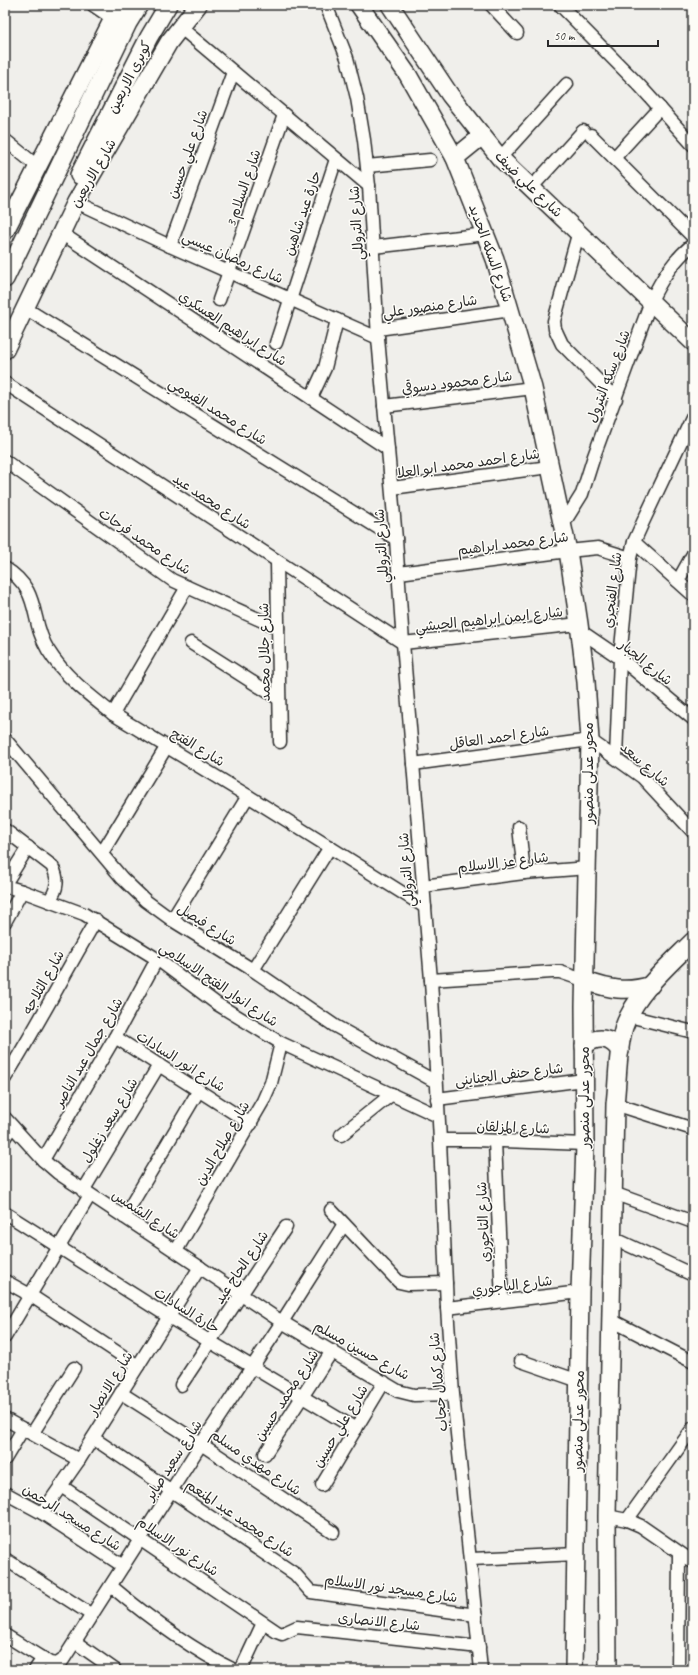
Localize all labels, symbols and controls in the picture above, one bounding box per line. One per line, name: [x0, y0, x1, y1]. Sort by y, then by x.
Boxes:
scale bar: [548, 22, 658, 48]
text: 50 m: [554, 28, 576, 44]
street label: كوبرى الاربعين: [104, 38, 156, 117]
street label: شارع علي حسين: [164, 107, 215, 202]
street label: شارع الاربعين: [67, 136, 121, 211]
street label: شارع السلام 3: [222, 147, 267, 230]
street label: شارع علي ضيف: [488, 148, 566, 224]
street label: حارة عيد شاهين: [280, 168, 325, 258]
street label: شارع التروللي: [345, 185, 372, 261]
street label: شارع السكه الحديد: [464, 202, 516, 305]
street label: شارع رمضان عيسي: [178, 228, 286, 291]
street label: شارع ابراهيم العسكري: [174, 287, 290, 371]
street label: شارع منصور علي: [382, 291, 479, 325]
street label: شارع سكه البترول: [583, 328, 635, 425]
street label: شارع محمود دسوقي: [401, 367, 514, 400]
street label: شارع محمد الفيومي: [163, 374, 270, 452]
street label: شارع احمد محمد ابو العلا: [395, 445, 541, 483]
street label: شارع محمد عيد: [169, 470, 254, 534]
street label: شارع محمد فرحات: [95, 504, 194, 579]
street label: شارع التروللي: [370, 508, 397, 584]
street label: شارع محمد ابراهيم: [457, 528, 570, 561]
street label: شارع الفنجري: [599, 551, 628, 629]
street label: شارع جلال محمد: [255, 603, 275, 701]
street label: شارع ايمن ابراهيم الحبشي: [414, 603, 564, 640]
street label: شارع الجبار: [614, 635, 676, 690]
street label: شارع احمد العاقل: [448, 722, 550, 754]
street label: محور عدلى منصور: [580, 722, 597, 825]
street label: شارع الفتح: [167, 725, 228, 771]
street label: شارع سعد: [616, 738, 673, 791]
street label: شارع التروللي: [395, 832, 422, 908]
street label: شارع عز الاسلام: [457, 848, 550, 879]
street label: شارع فيصل: [174, 900, 239, 950]
street label: شارع انوار الفتح الاسلامي: [154, 938, 281, 1034]
street label: شارع الثلاجه: [19, 947, 69, 1018]
street label: شارع جمال عبد الناصر: [50, 995, 128, 1111]
street label: شارع انور السادات: [133, 1027, 228, 1096]
street label: محور عدلى منصور: [576, 1046, 593, 1149]
street label: شارع حنفى الجناينى: [454, 1059, 564, 1091]
street label: شارع سعد زغلول: [77, 1075, 142, 1166]
street label: شارع صلاح الدين: [191, 1098, 254, 1189]
street label: شارع المزلقان: [476, 1118, 550, 1138]
street label: شارع التاجوري: [473, 1181, 496, 1263]
street label: شارع الشمس: [108, 1186, 183, 1243]
street label: شارع الحاج عيد: [211, 1227, 273, 1308]
street label: شارع الباجوري: [471, 1272, 553, 1301]
street label: حارة السادات: [151, 1284, 223, 1337]
street label: شارع حسين مسلم: [310, 1317, 412, 1385]
street label: شارع كمال حجاب: [426, 1331, 452, 1432]
street label: شارع محمد حسين: [251, 1346, 323, 1445]
street label: شارع الانصار: [84, 1348, 138, 1420]
street label: محور عدلى منصور: [569, 1370, 588, 1473]
street label: شارع علي حسين: [309, 1382, 375, 1473]
street label: شارع سعيد صابر: [141, 1417, 207, 1505]
street label: شارع مهدي مسلم: [206, 1426, 304, 1501]
street label: شارع محمد عبد المنعم: [181, 1476, 297, 1563]
street label: شارع مسجد الرحمن: [19, 1480, 124, 1555]
street label: شارع نور الاسلام: [133, 1513, 222, 1582]
street label: شارع مسجد نور الاسلام: [323, 1571, 458, 1608]
street label: شارع الانصارى: [337, 1609, 421, 1635]

